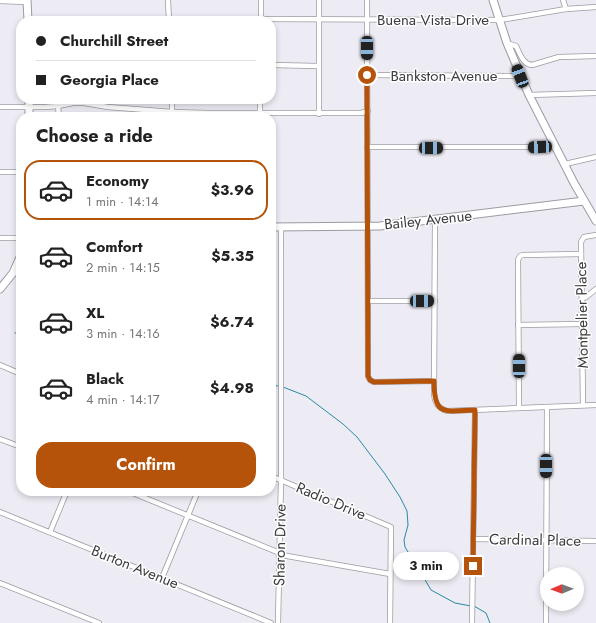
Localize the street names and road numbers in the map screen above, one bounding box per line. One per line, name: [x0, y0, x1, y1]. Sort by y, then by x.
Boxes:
street label: Buena Vista Drive: [377, 9, 489, 31]
street label: Bankston Avenue: [391, 65, 498, 87]
street label: Bailey Avenue: [383, 204, 473, 236]
street label: Montpelier Place: [570, 261, 594, 368]
street label: Radio Drive: [293, 476, 370, 526]
street label: Sharon Drive: [268, 503, 292, 586]
street label: Cardinal Place: [489, 528, 581, 552]
street label: Burton Avenue: [88, 540, 182, 595]

